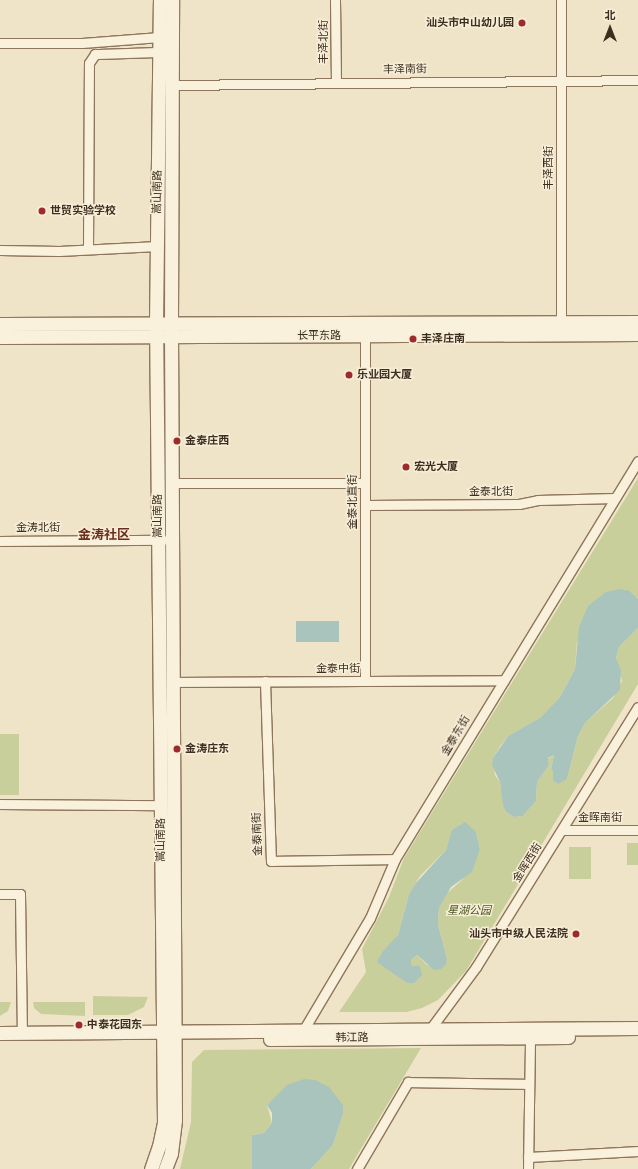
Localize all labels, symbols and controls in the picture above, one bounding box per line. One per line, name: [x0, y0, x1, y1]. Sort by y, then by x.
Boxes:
north arrow: [590, 8, 630, 48]
text: 北: [605, 8, 616, 23]
place label: 汕头市中山幼儿园: [426, 16, 514, 30]
marker: 汕头市中山幼儿园: [517, 18, 527, 28]
street label: 丰泽北街: [317, 20, 331, 64]
street label: 丰泽南街: [383, 63, 427, 77]
street label: 丰泽西街: [542, 146, 556, 190]
street label: 嵩山南路: [151, 170, 165, 214]
place label: 世贸实验学校: [50, 204, 116, 218]
marker: 世贸实验学校: [37, 206, 47, 216]
street label: 长平东路: [297, 329, 341, 343]
place label: 丰泽庄南: [421, 332, 465, 346]
marker: 丰泽庄南: [408, 334, 418, 344]
place label: 乐业园大厦: [357, 368, 412, 382]
marker: 乐业园大厦: [344, 370, 354, 380]
place label: 金泰庄西: [185, 434, 229, 448]
marker: 金泰庄西: [172, 436, 182, 446]
place label: 宏光大厦: [414, 460, 458, 474]
marker: 宏光大厦: [401, 462, 411, 472]
street label: 金泰北直街: [346, 475, 360, 529]
street label: 金泰北街: [469, 485, 513, 499]
street label: 嵩山南路: [151, 494, 165, 538]
street label: 金涛北街: [16, 521, 60, 535]
district label: 金涛社区: [78, 527, 130, 543]
street label: 金泰中街: [316, 662, 360, 676]
street label: 金泰东街: [439, 714, 473, 758]
place label: 金涛庄东: [185, 742, 229, 756]
marker: 金涛庄东: [172, 744, 182, 754]
street label: 金晖南街: [578, 811, 622, 825]
street label: 金泰南街: [251, 812, 265, 856]
street label: 嵩山南路: [154, 818, 168, 862]
street label: 金晖西街: [511, 841, 545, 885]
park label: 星湖公园: [447, 904, 491, 918]
place label: 汕头市中级人民法院: [469, 927, 568, 941]
marker: 汕头市中级人民法院: [571, 929, 581, 939]
place label: 中泰花园东: [87, 1018, 142, 1032]
marker: 中泰花园东: [74, 1020, 84, 1030]
street label: 韩江路: [336, 1031, 368, 1045]

